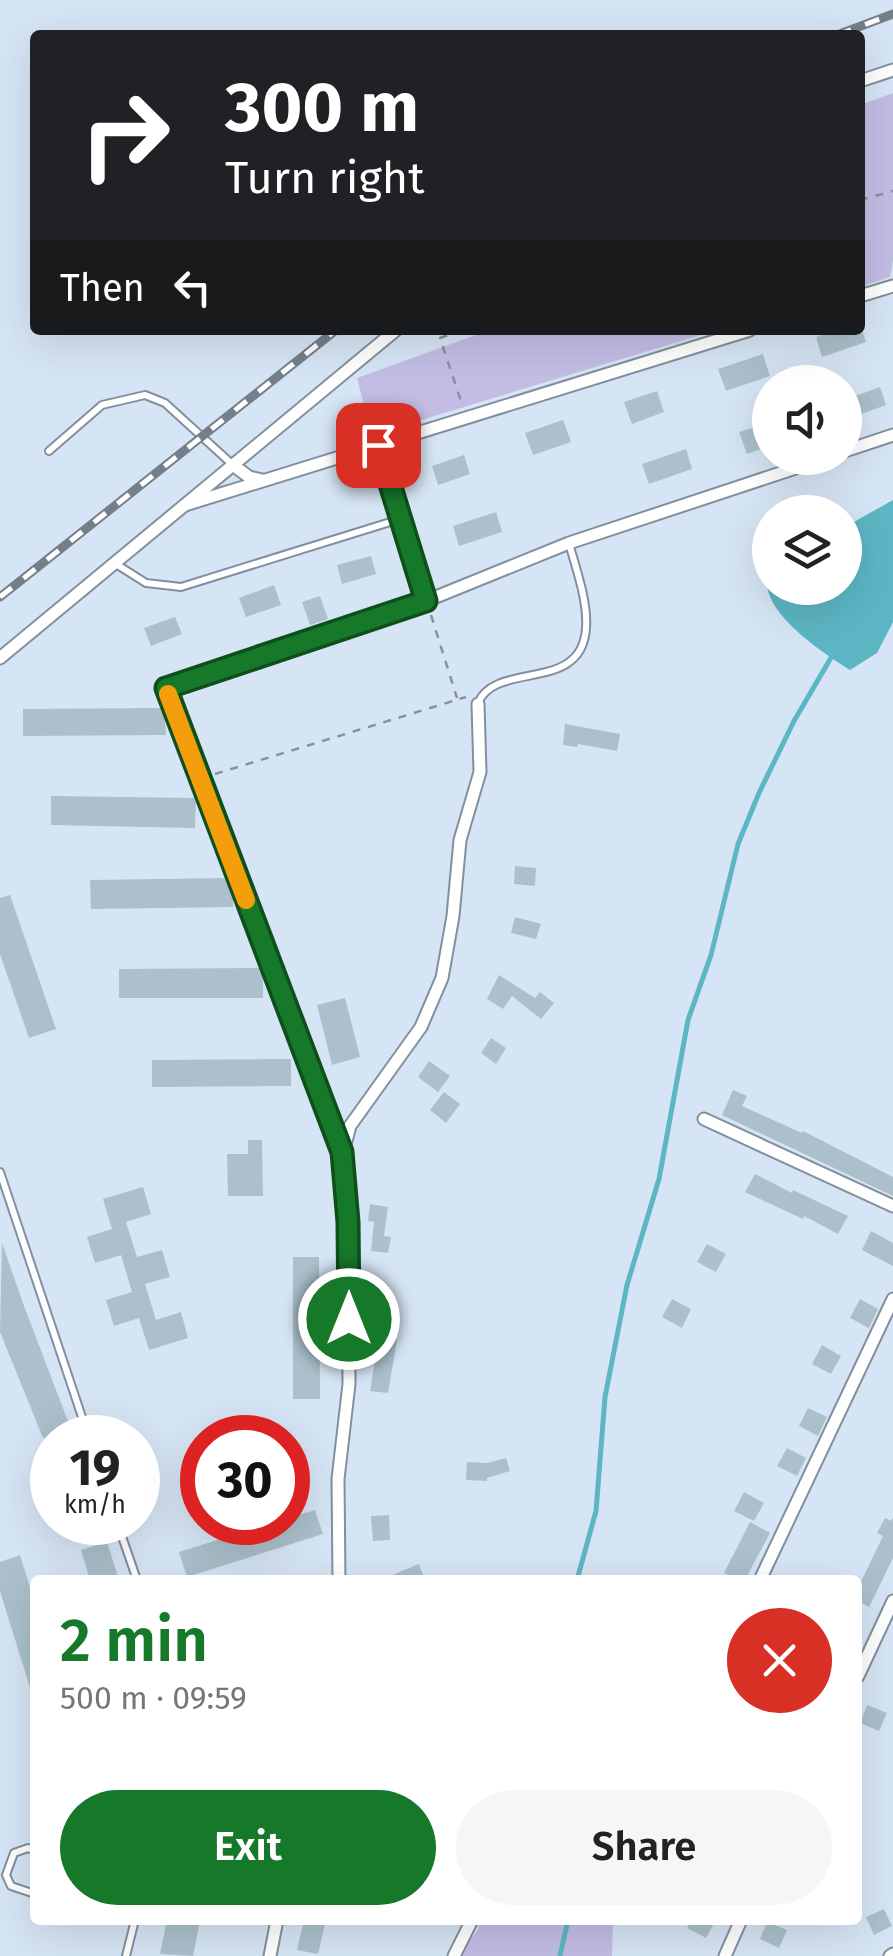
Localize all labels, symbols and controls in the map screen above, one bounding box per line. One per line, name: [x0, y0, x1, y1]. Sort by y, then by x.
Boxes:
text: 300 m: [225, 66, 419, 150]
icon: right: [60, 70, 190, 200]
text: Turn right: [225, 151, 424, 205]
icon: left: [165, 260, 220, 315]
text: Then: [60, 265, 145, 311]
map controls: [752, 365, 862, 605]
button: sound: [752, 365, 862, 475]
pin: [336, 403, 421, 488]
icon: arrive: [351, 418, 406, 473]
button: layers: [752, 495, 862, 605]
position arrow: [297, 1267, 401, 1371]
speed limit sign: 30: [180, 1415, 310, 1545]
text: 19: [69, 1438, 121, 1498]
text: km/h: [64, 1490, 126, 1520]
text: 2 min: [60, 1605, 208, 1677]
button: close: [727, 1608, 832, 1713]
text: 500 m · 09:59: [60, 1679, 247, 1717]
button: Exit: [60, 1790, 436, 1905]
button: Share: [456, 1790, 832, 1905]

